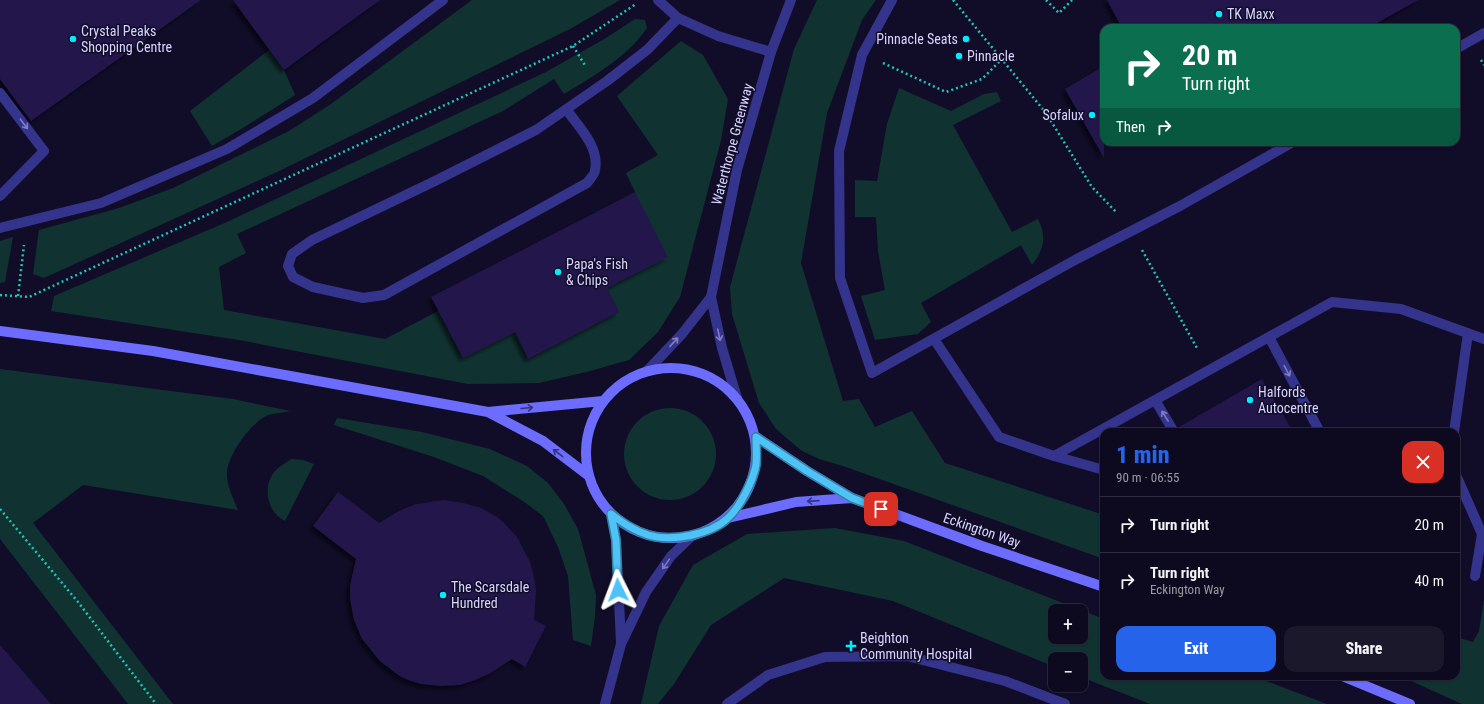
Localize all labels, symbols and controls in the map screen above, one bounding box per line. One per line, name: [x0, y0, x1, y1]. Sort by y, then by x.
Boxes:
place label: TK Maxx: [1227, 6, 1275, 22]
marker: TK Maxx: [1214, 9, 1224, 19]
place label: Crystal Peaks Shopping Centre: [81, 23, 173, 55]
place label: Pinnacle Seats: [876, 31, 958, 47]
marker: Crystal Peaks Shopping Centre: [68, 34, 78, 44]
marker: Pinnacle Seats: [961, 34, 971, 44]
text: 20 m: [1182, 39, 1238, 72]
icon: right: [1116, 40, 1168, 92]
place label: Pinnacle: [967, 48, 1015, 64]
marker: Pinnacle: [954, 51, 964, 61]
text: Turn right: [1182, 73, 1250, 94]
street label: Waterthorpe Greenway: [708, 81, 756, 207]
place label: Sofalux: [1042, 107, 1084, 123]
marker: Sofalux: [1087, 110, 1097, 120]
icon: right: [1153, 116, 1175, 138]
one-way arrow: [19, 118, 28, 129]
text: Then: [1116, 118, 1145, 136]
place label: Papa's Fish & Chips: [566, 256, 628, 288]
marker: Papa's Fish & Chips: [553, 267, 563, 277]
one-way arrow: [715, 329, 723, 342]
one-way arrow: [669, 337, 679, 347]
one-way arrow: [1284, 365, 1292, 377]
place label: Halfords Autocentre: [1258, 384, 1319, 416]
marker: Halfords Autocentre: [1245, 395, 1255, 405]
one-way arrow: [520, 405, 533, 412]
one-way arrow: [1160, 410, 1168, 422]
text: 1 min: [1116, 441, 1170, 469]
button: close: [1402, 441, 1444, 483]
one-way arrow: [552, 448, 563, 457]
text: 90 m · 06:55: [1116, 470, 1179, 485]
pin: [864, 492, 898, 526]
one-way arrow: [807, 497, 820, 504]
icon: arrive: [870, 498, 892, 520]
street label: Eckington Way: [941, 509, 1023, 551]
icon: right: [1116, 514, 1138, 536]
text: Turn right: [1150, 516, 1209, 534]
text: 20 m: [1414, 516, 1444, 534]
one-way arrow: [662, 558, 670, 569]
text: Turn right: [1150, 564, 1209, 582]
position arrow: [597, 569, 639, 611]
icon: right: [1116, 570, 1138, 592]
text: 40 m: [1414, 572, 1444, 590]
place label: The Scarsdale Hundred: [451, 579, 530, 611]
text: Eckington Way: [1150, 582, 1225, 597]
marker: The Scarsdale Hundred: [438, 590, 448, 600]
map controls: [1048, 604, 1088, 692]
button: +: [1048, 604, 1088, 644]
button: Exit: [1116, 626, 1276, 672]
button: Share: [1284, 626, 1444, 672]
place label: Beighton Community Hospital: [860, 630, 972, 662]
marker: Beighton Community Hospital: [845, 640, 857, 652]
button: −: [1048, 652, 1088, 692]

